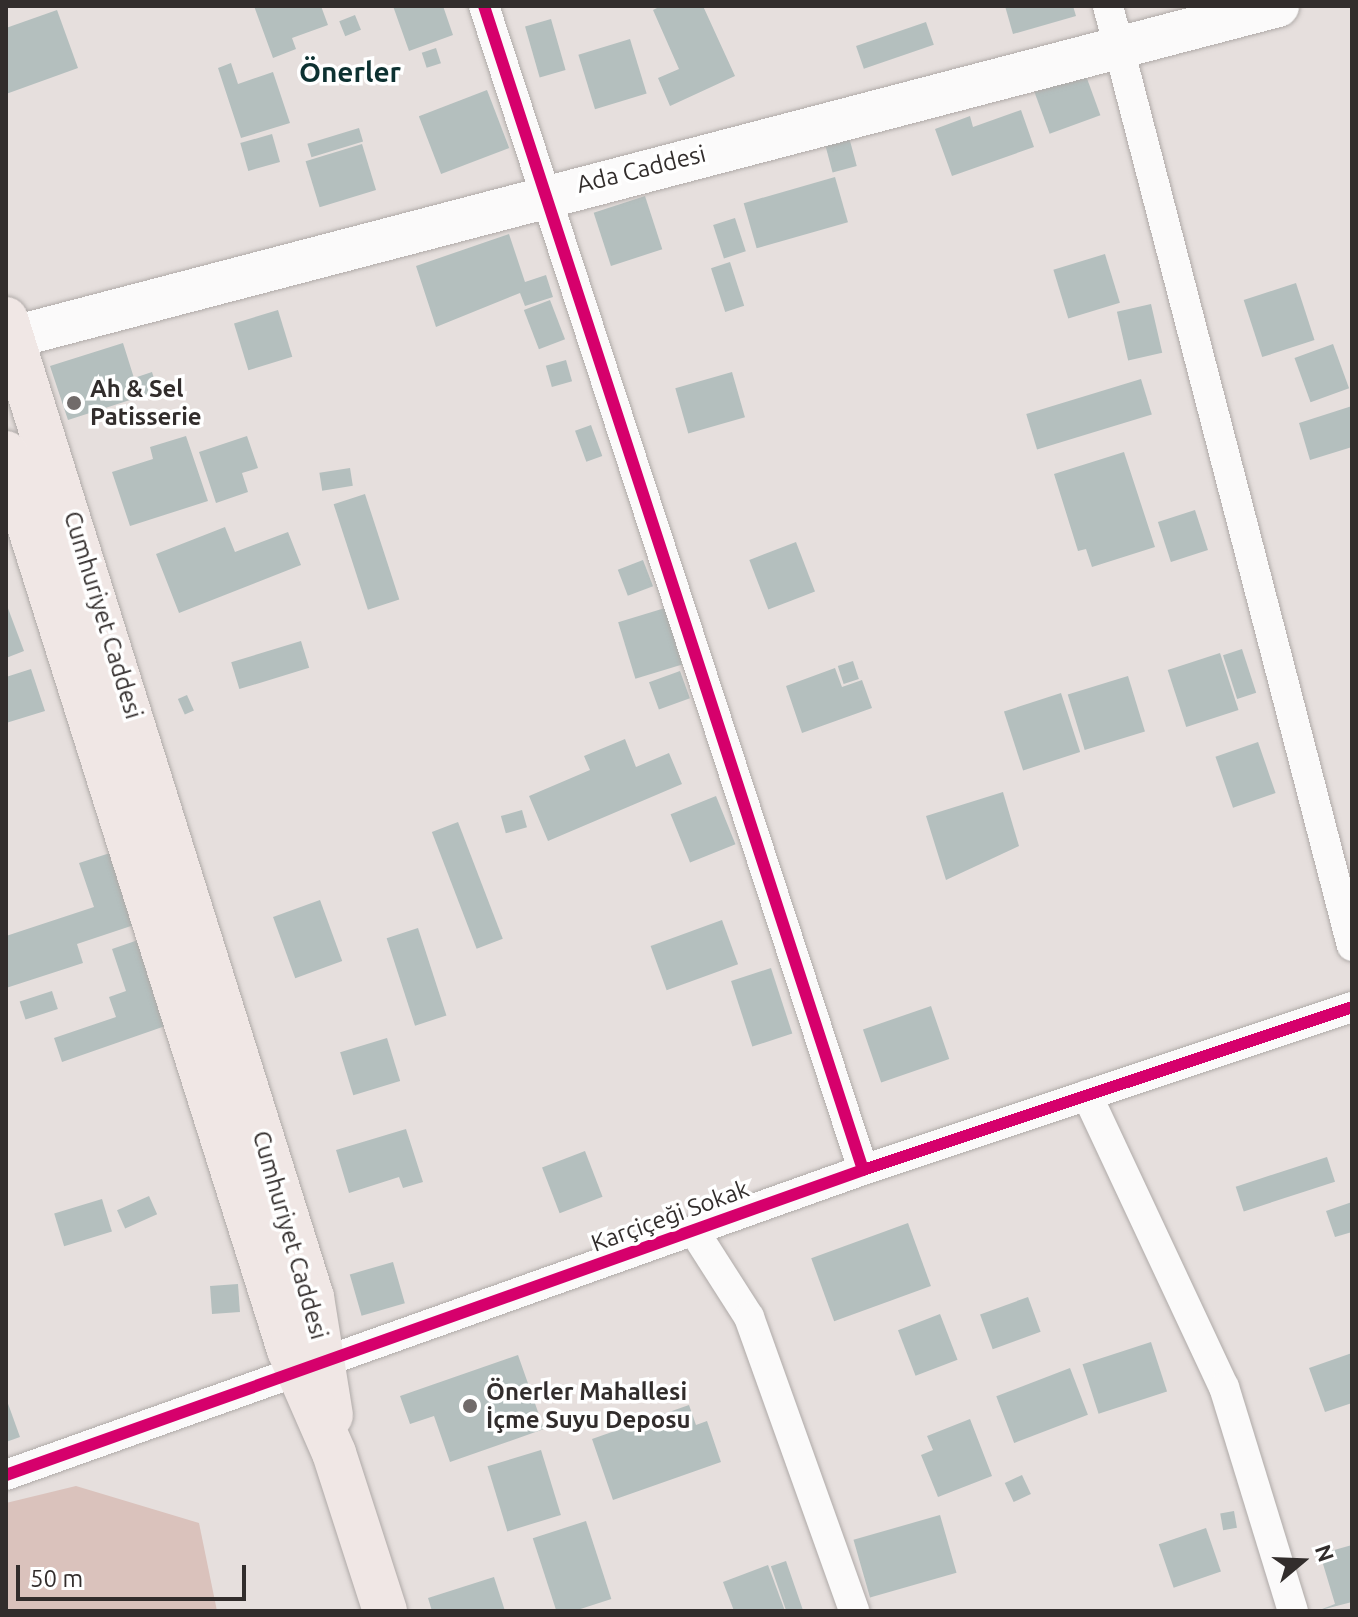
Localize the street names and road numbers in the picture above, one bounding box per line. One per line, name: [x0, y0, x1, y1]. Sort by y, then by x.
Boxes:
street label: Ada Caddesi: [573, 139, 709, 199]
street label: Cumhuriyet Caddesi: [58, 508, 148, 722]
street label: Cumhuriyet Caddesi: [246, 1127, 334, 1343]
street label: Karçiçeği Sokak: [587, 1174, 753, 1258]

